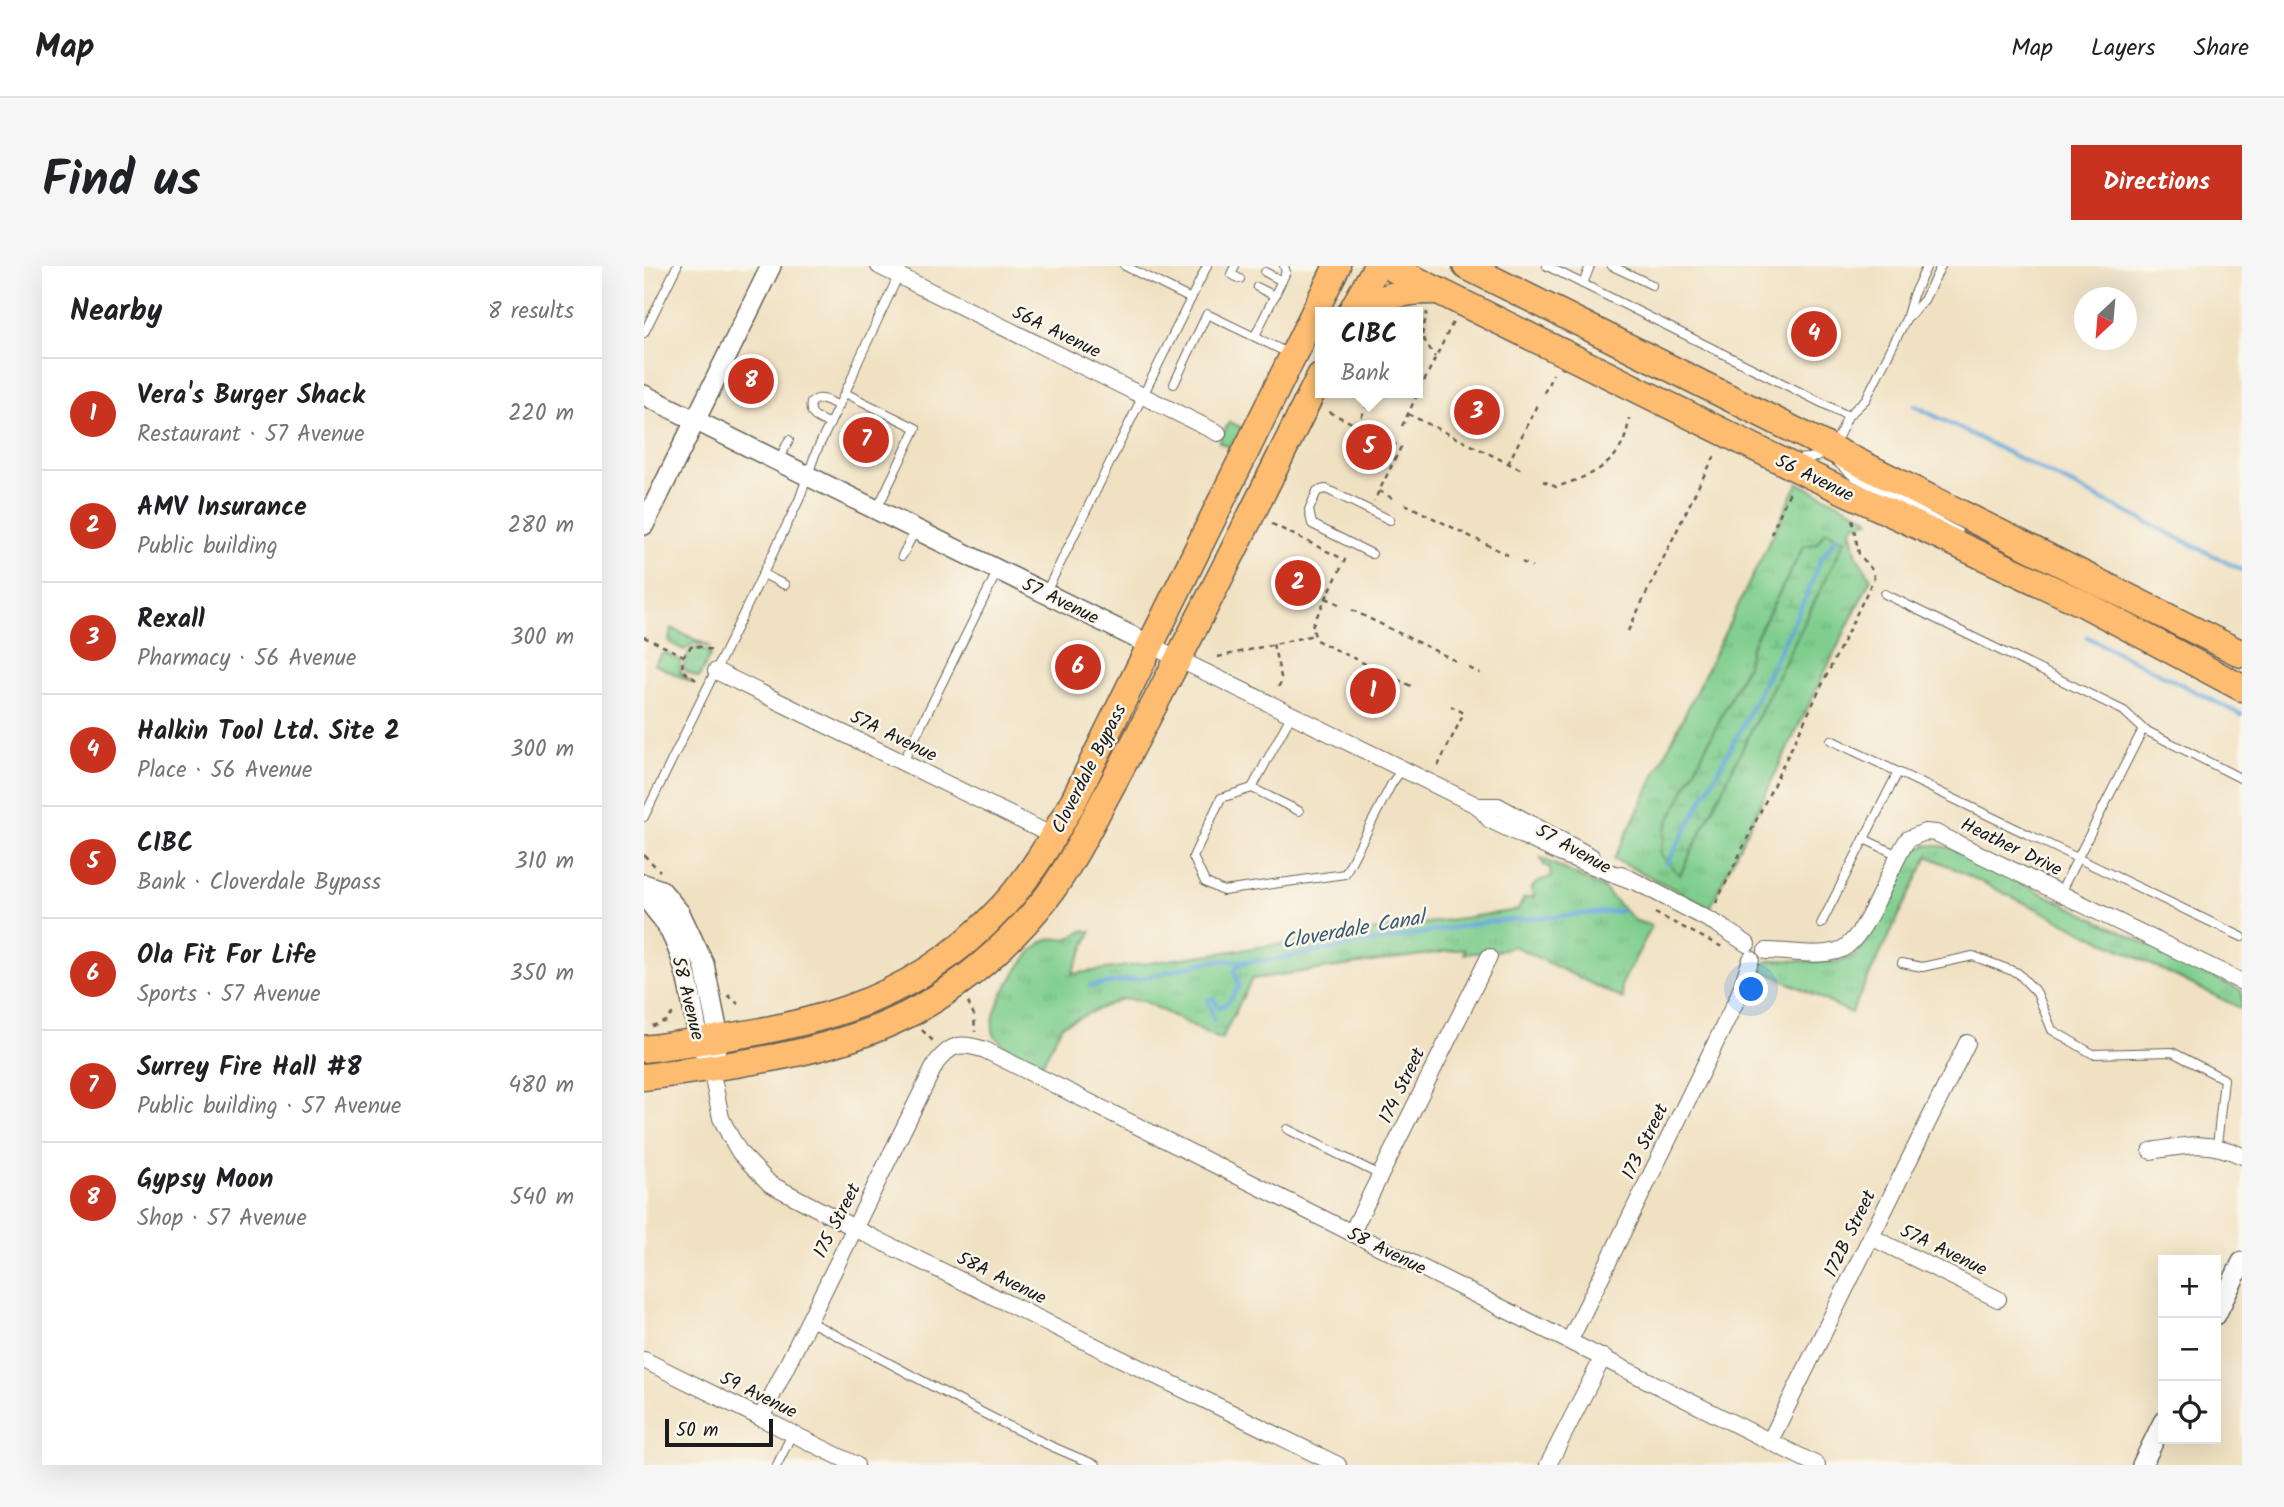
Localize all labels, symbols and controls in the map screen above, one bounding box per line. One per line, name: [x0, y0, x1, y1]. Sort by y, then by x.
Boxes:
text: Map: [35, 22, 95, 75]
text: Map: [2011, 29, 2053, 68]
text: Layers: [2091, 29, 2155, 68]
text: Share: [2193, 29, 2249, 68]
text: Find us: [42, 143, 200, 221]
button: Directions: [2071, 145, 2242, 220]
north arrow: [2074, 287, 2137, 350]
text: Nearby: [70, 288, 162, 336]
text: 8 results: [488, 294, 574, 330]
street label: 56A Avenue: [1006, 298, 1106, 367]
popup: [1315, 307, 1423, 398]
pin: 4: [1791, 308, 1837, 360]
text: CIBC: [1341, 314, 1397, 356]
pin: 8: [728, 355, 774, 407]
text: Bank: [1341, 356, 1389, 392]
text: Vera's Burger Shack: [137, 375, 365, 417]
pin: 3: [1454, 386, 1500, 438]
text: 1: [90, 396, 96, 432]
text: 220 m: [508, 396, 574, 432]
pin: 7: [843, 414, 889, 466]
text: Restaurant · 57 Avenue: [137, 417, 365, 453]
pin: 5: [1346, 421, 1392, 473]
street label: 56 Avenue: [1770, 447, 1859, 511]
text: AMV Insurance: [137, 487, 307, 529]
text: 2: [86, 508, 100, 544]
text: 280 m: [508, 508, 574, 544]
text: Public building: [137, 529, 278, 565]
pin: 2: [1275, 557, 1321, 609]
street label: 57 Avenue: [1016, 570, 1104, 634]
text: Rexall: [137, 599, 205, 641]
text: 3: [87, 620, 99, 656]
text: 300 m: [510, 620, 574, 656]
text: Pharmacy · 56 Avenue: [137, 641, 356, 677]
pin: 6: [1055, 641, 1101, 693]
pin: 1: [1350, 665, 1396, 717]
street label: Cloverdale Bypass: [1044, 699, 1135, 839]
street label: 57A Avenue: [844, 703, 942, 771]
text: Halkin Tool Ltd. Site 2: [137, 711, 400, 753]
text: 4: [87, 732, 99, 768]
text: 300 m: [510, 732, 574, 768]
text: Place · 56 Avenue: [137, 753, 312, 789]
street label: Heather Drive: [1955, 810, 2067, 886]
street label: 57 Avenue: [1530, 817, 1617, 883]
text: CIBC: [137, 823, 193, 865]
text: 5: [87, 844, 99, 880]
text: 310 m: [515, 844, 574, 880]
text: Bank · Cloverdale Bypass: [137, 865, 381, 901]
water label: Cloverdale Canal: [1279, 901, 1431, 959]
text: Ola Fit For Life: [137, 935, 316, 977]
street label: 58 Avenue: [662, 954, 712, 1044]
text: 6: [87, 956, 99, 992]
text: 350 m: [509, 956, 574, 992]
your location: [1734, 972, 1768, 1006]
text: Sports · 57 Avenue: [137, 977, 321, 1013]
street label: 174 Street: [1372, 1042, 1434, 1129]
text: Surrey Fire Hall #8: [137, 1047, 362, 1089]
text: 7: [88, 1068, 98, 1104]
text: 480 m: [508, 1068, 574, 1104]
text: Public building · 57 Avenue: [137, 1089, 401, 1125]
street label: 173 Street: [1614, 1098, 1677, 1185]
text: Gypsy Moon: [137, 1159, 273, 1201]
street label: 175 Street: [806, 1178, 870, 1264]
text: 8: [86, 1180, 100, 1216]
text: 540 m: [510, 1180, 574, 1216]
street label: 172B Street: [1817, 1185, 1885, 1283]
text: Shop · 57 Avenue: [137, 1201, 307, 1237]
street label: 57A Avenue: [1894, 1217, 1992, 1285]
street label: 58 Avenue: [1341, 1220, 1431, 1284]
street label: 58A Avenue: [951, 1244, 1052, 1314]
map controls: [2158, 1255, 2221, 1444]
button: +: [2158, 1255, 2221, 1318]
button: −: [2158, 1318, 2221, 1381]
street label: 59 Avenue: [714, 1364, 802, 1428]
button: locate: [2158, 1381, 2221, 1444]
scale bar: [665, 1416, 774, 1448]
text: 50 m: [676, 1416, 718, 1446]

